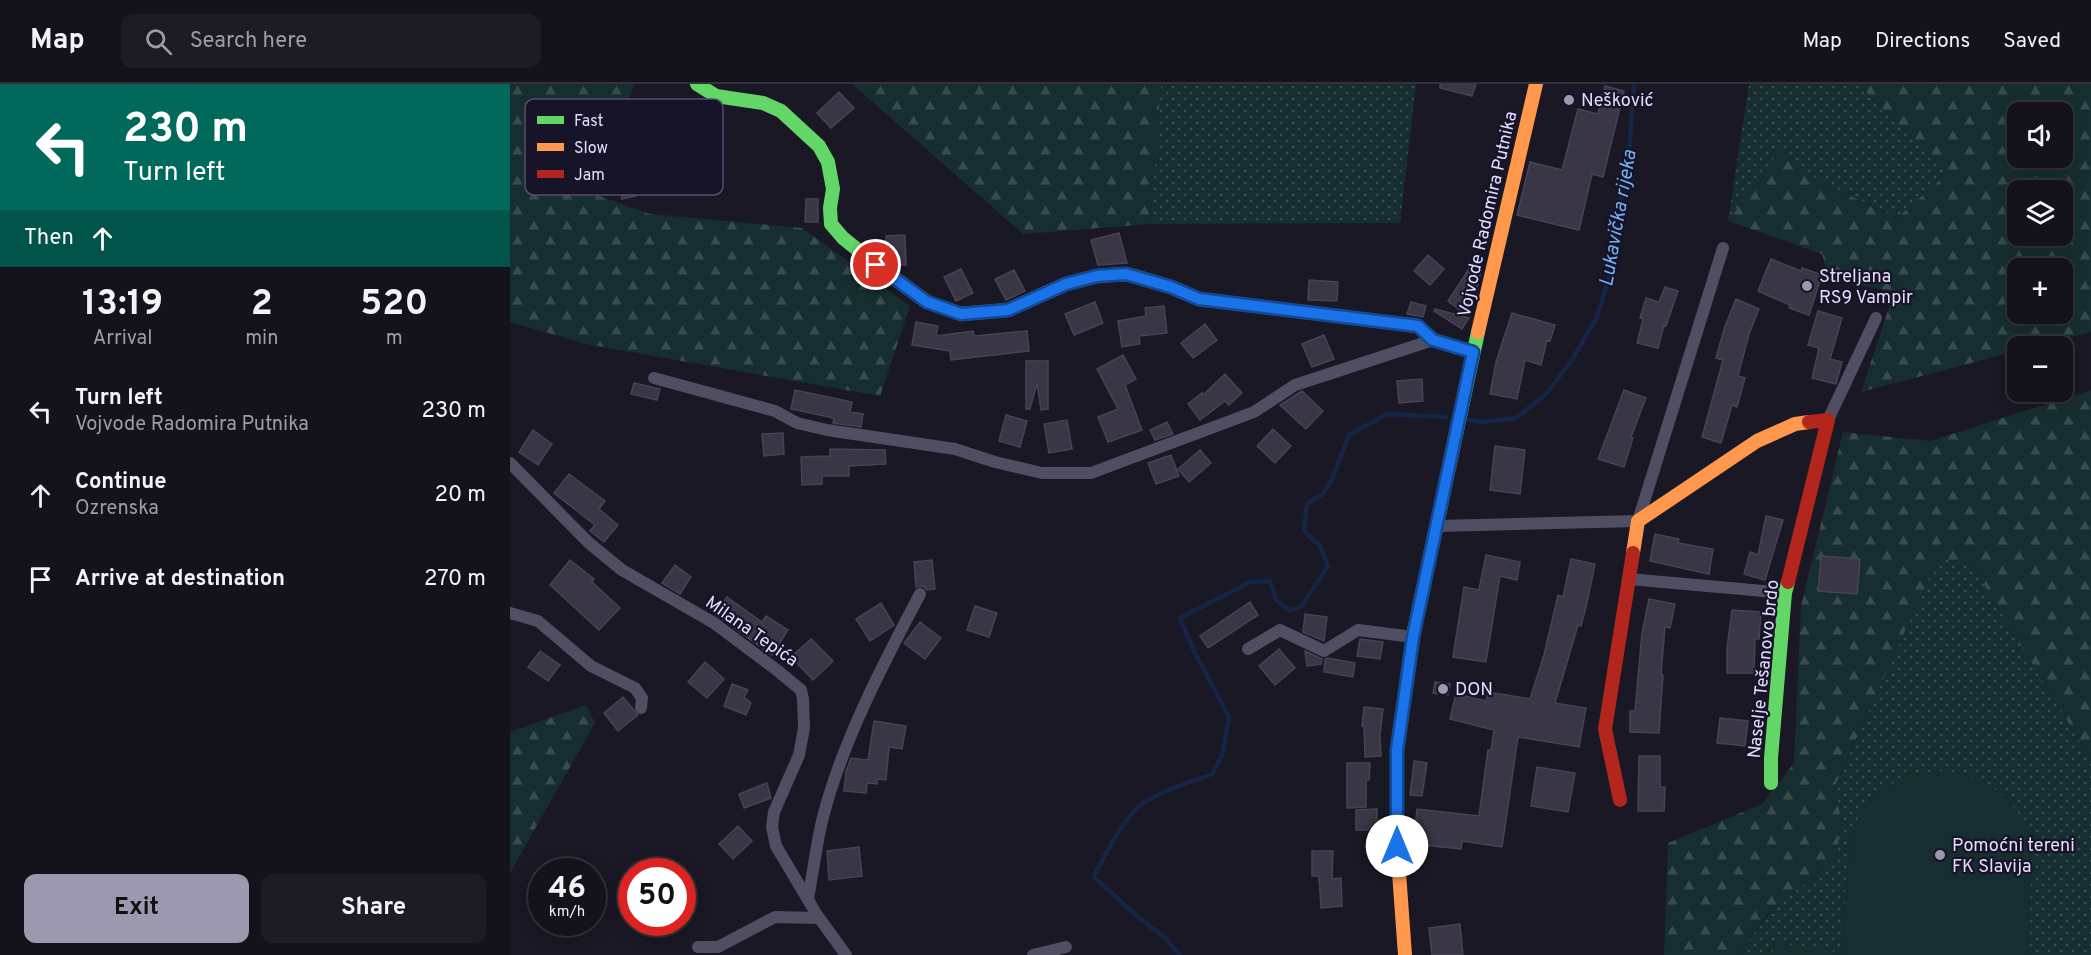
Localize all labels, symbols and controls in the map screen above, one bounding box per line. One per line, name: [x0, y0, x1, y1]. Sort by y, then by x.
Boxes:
search box: [121, 14, 541, 68]
text: Map: [30, 23, 85, 59]
icon: search: [142, 25, 175, 58]
text: Search here: [190, 28, 307, 55]
text: Map: [1802, 28, 1842, 55]
text: Directions: [1875, 28, 1970, 55]
text: Saved: [2003, 28, 2061, 55]
place label: Nešković: [1581, 90, 1654, 113]
marker: Nešković: [1562, 93, 1576, 107]
legend: [525, 99, 723, 195]
map controls: [2007, 102, 2073, 402]
button: sound: [2007, 102, 2073, 168]
text: 230 m: [123, 104, 248, 157]
icon: left: [24, 108, 102, 186]
street label: Vojvode Radomira Putnika: [1454, 109, 1523, 319]
text: Fast: [574, 112, 604, 132]
text: Slow: [574, 139, 608, 159]
water label: Lukavička rijeka: [1594, 147, 1644, 289]
text: Turn left: [123, 156, 225, 190]
text: Jam: [574, 166, 605, 186]
button: layers: [2007, 180, 2073, 246]
icon: ahead: [86, 222, 119, 255]
text: Then: [24, 225, 74, 252]
pin: [850, 239, 901, 290]
icon: arrive: [859, 248, 892, 281]
button: +: [2007, 258, 2073, 324]
place label: Streljana RS9 Vampir: [1819, 266, 1913, 310]
marker: Streljana RS9 Vampir: [1800, 279, 1814, 293]
text: 13:19: [82, 282, 163, 328]
text: 2: [251, 282, 273, 328]
text: 520: [360, 282, 428, 328]
text: Arrival: [93, 326, 152, 352]
text: min: [245, 326, 278, 352]
text: m: [386, 326, 403, 352]
button: −: [2007, 336, 2073, 402]
text: Turn left: [75, 385, 163, 412]
icon: left: [24, 395, 57, 428]
text: 230 m: [422, 398, 486, 425]
text: Vojvode Radomira Putnika: [75, 412, 309, 438]
text: Continue: [75, 469, 166, 496]
icon: ahead: [24, 479, 57, 512]
text: 20 m: [435, 482, 486, 509]
text: Ozrenska: [75, 496, 159, 522]
icon: arrive: [24, 563, 57, 596]
text: Arrive at destination: [75, 566, 285, 593]
text: 270 m: [424, 566, 486, 593]
street label: Naselje Tešanovo brdo: [1744, 579, 1785, 760]
street label: Milana Tepića: [700, 592, 802, 673]
place label: DON: [1455, 679, 1493, 702]
marker: DON: [1436, 682, 1450, 696]
position arrow: [1365, 814, 1429, 878]
place label: Pomoćni tereni FK Slavija: [1952, 835, 2075, 879]
marker: Pomoćni tereni FK Slavija: [1933, 848, 1947, 862]
speed limit sign: 50: [618, 858, 696, 936]
text: 46: [548, 871, 586, 908]
button: Exit: [24, 874, 249, 943]
button: Share: [261, 874, 486, 943]
text: km/h: [549, 903, 585, 922]

